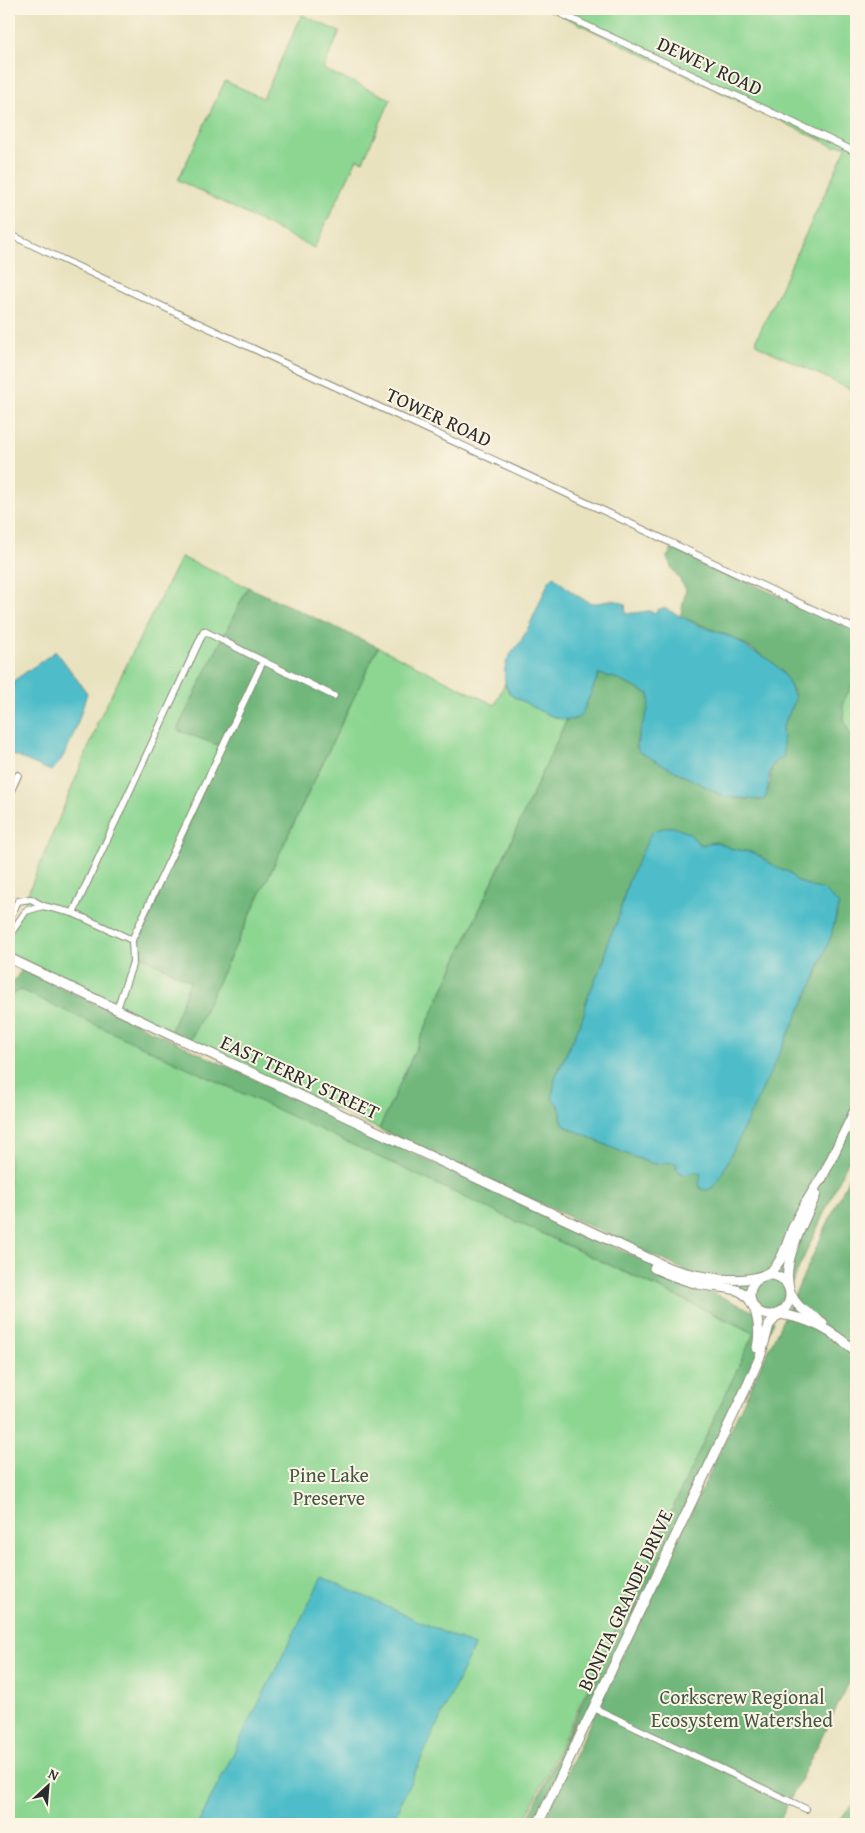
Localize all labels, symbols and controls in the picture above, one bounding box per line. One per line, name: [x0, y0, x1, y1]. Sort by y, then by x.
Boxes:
street label: DEWEY ROAD: [653, 28, 768, 103]
street label: TOWER ROAD: [382, 379, 497, 454]
street label: EAST TERRY STREET: [216, 1027, 384, 1126]
park label: Pine Lake Preserve: [289, 1460, 369, 1512]
street label: BONITA GRANDE DRIVE: [570, 1504, 679, 1695]
park label: Corkscrew Regional Ecosystem Watershed: [651, 1682, 833, 1734]
north arrow: [22, 1760, 72, 1810]
text: N: [45, 1763, 63, 1786]

